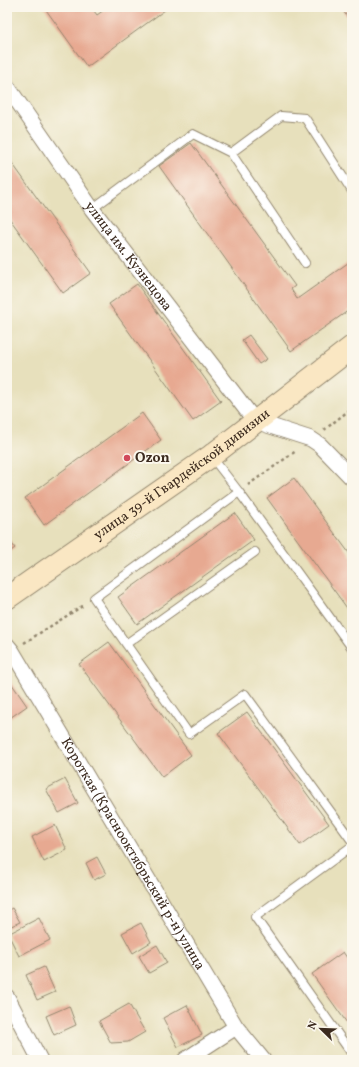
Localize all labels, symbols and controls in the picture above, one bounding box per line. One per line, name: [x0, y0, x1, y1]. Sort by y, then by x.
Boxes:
street label: улица им. Кузнецова: [80, 198, 177, 315]
street label: улица 39-й Гвардейской дивизии: [90, 404, 274, 544]
place label: Ozon: [135, 449, 170, 468]
marker: Ozon: [122, 453, 132, 463]
street label: Короткая (Краснооктябрьский р-н) улица: [56, 734, 209, 974]
north arrow: [301, 1009, 341, 1049]
text: N: [305, 1019, 322, 1032]

